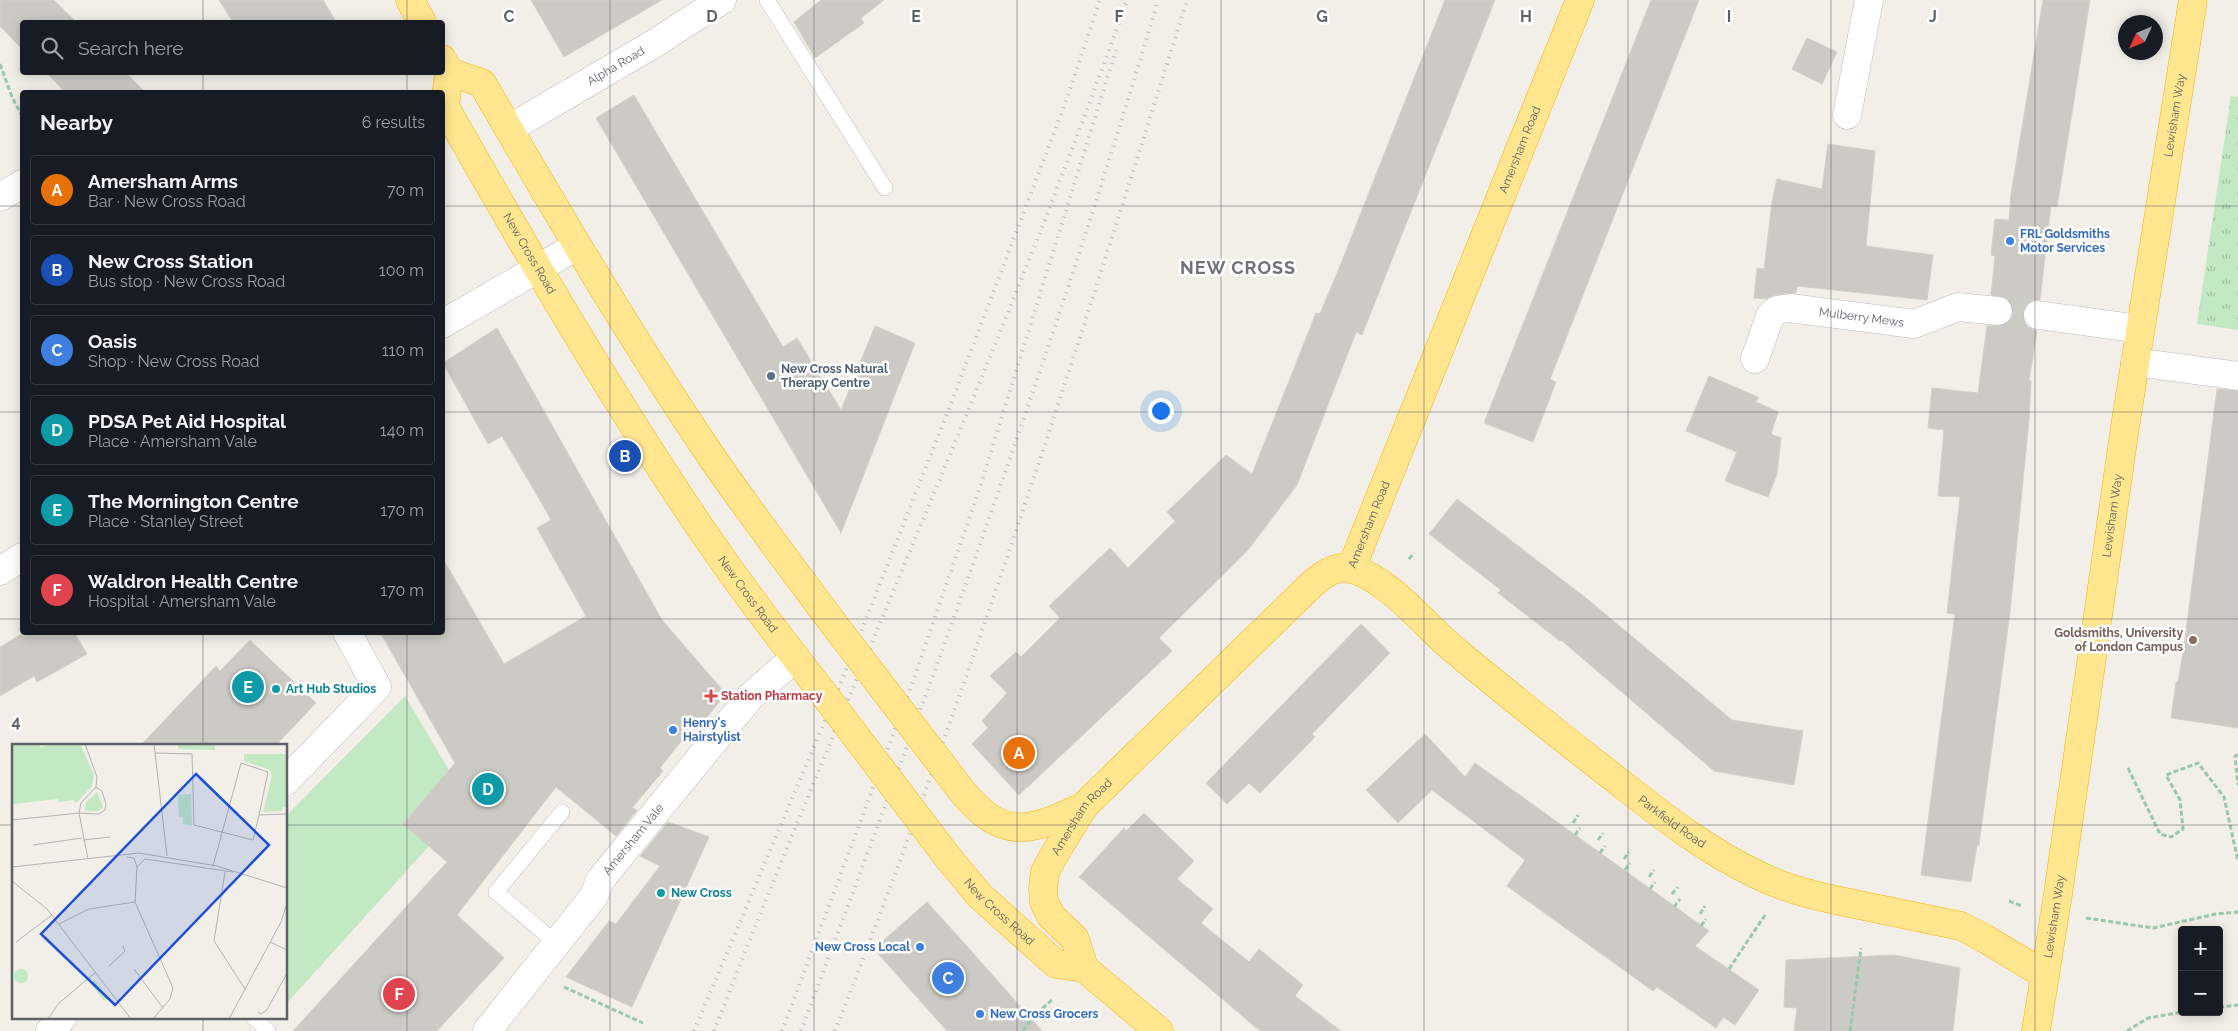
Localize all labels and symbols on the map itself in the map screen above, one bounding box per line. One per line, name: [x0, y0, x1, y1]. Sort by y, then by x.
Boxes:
text: C: [504, 7, 515, 26]
text: D: [706, 7, 718, 26]
text: E: [911, 7, 921, 26]
text: F: [1114, 7, 1124, 26]
text: G: [1316, 7, 1328, 26]
text: H: [1520, 7, 1532, 26]
text: I: [1727, 7, 1731, 26]
text: J: [1929, 7, 1937, 26]
north arrow: [2118, 15, 2163, 60]
street label: Alpha Road: [585, 44, 647, 88]
street label: Lewisham Way: [2161, 72, 2188, 158]
street label: Amersham Road: [1496, 104, 1544, 195]
street label: New Cross Road: [500, 210, 559, 296]
place label: FRL Goldsmiths Motor Services: [2020, 227, 2110, 255]
marker: FRL Goldsmiths Motor Services: [2004, 235, 2016, 247]
district label: NEW CROSS: [1180, 257, 1296, 278]
street label: Mulberry Mews: [1818, 305, 1905, 330]
place label: New Cross Natural Therapy Centre: [781, 362, 888, 390]
marker: New Cross Natural Therapy Centre: [765, 370, 777, 382]
your location: [1148, 398, 1174, 424]
pin: B: [609, 437, 641, 475]
street label: Lewisham Way: [2099, 473, 2125, 558]
street label: Amersham Road: [1345, 479, 1393, 570]
street label: New Cross Road: [715, 553, 781, 635]
place label: Goldsmiths, University of London Campus: [2054, 626, 2183, 654]
marker: Goldsmiths, University of London Campus: [2187, 634, 2199, 646]
pin: E: [232, 668, 264, 706]
place label: Art Hub Studios: [286, 682, 376, 696]
marker: Art Hub Studios: [270, 683, 282, 695]
place label: Station Pharmacy: [721, 689, 823, 703]
marker: Station Pharmacy: [705, 690, 717, 702]
text: 4: [11, 712, 21, 731]
place label: Henry's Hairstylist: [683, 716, 741, 744]
marker: Henry's Hairstylist: [667, 724, 679, 736]
pin: A: [1003, 734, 1035, 772]
inset map: [12, 744, 288, 1018]
pin: D: [472, 770, 504, 808]
street label: Amersham Road: [1049, 776, 1115, 858]
street label: Parkfield Road: [1635, 792, 1708, 851]
street label: Amersham Vale: [600, 801, 667, 878]
street label: Lewisham Way: [2041, 873, 2068, 959]
street label: New Cross Road: [961, 875, 1037, 948]
place label: New Cross: [671, 886, 732, 900]
marker: New Cross: [655, 887, 667, 899]
place label: New Cross Local: [815, 940, 910, 954]
marker: New Cross Local: [914, 941, 926, 953]
pin: C: [932, 959, 964, 997]
pin: F: [383, 975, 415, 1013]
place label: New Cross Grocers: [990, 1007, 1099, 1021]
marker: New Cross Grocers: [974, 1008, 986, 1020]

